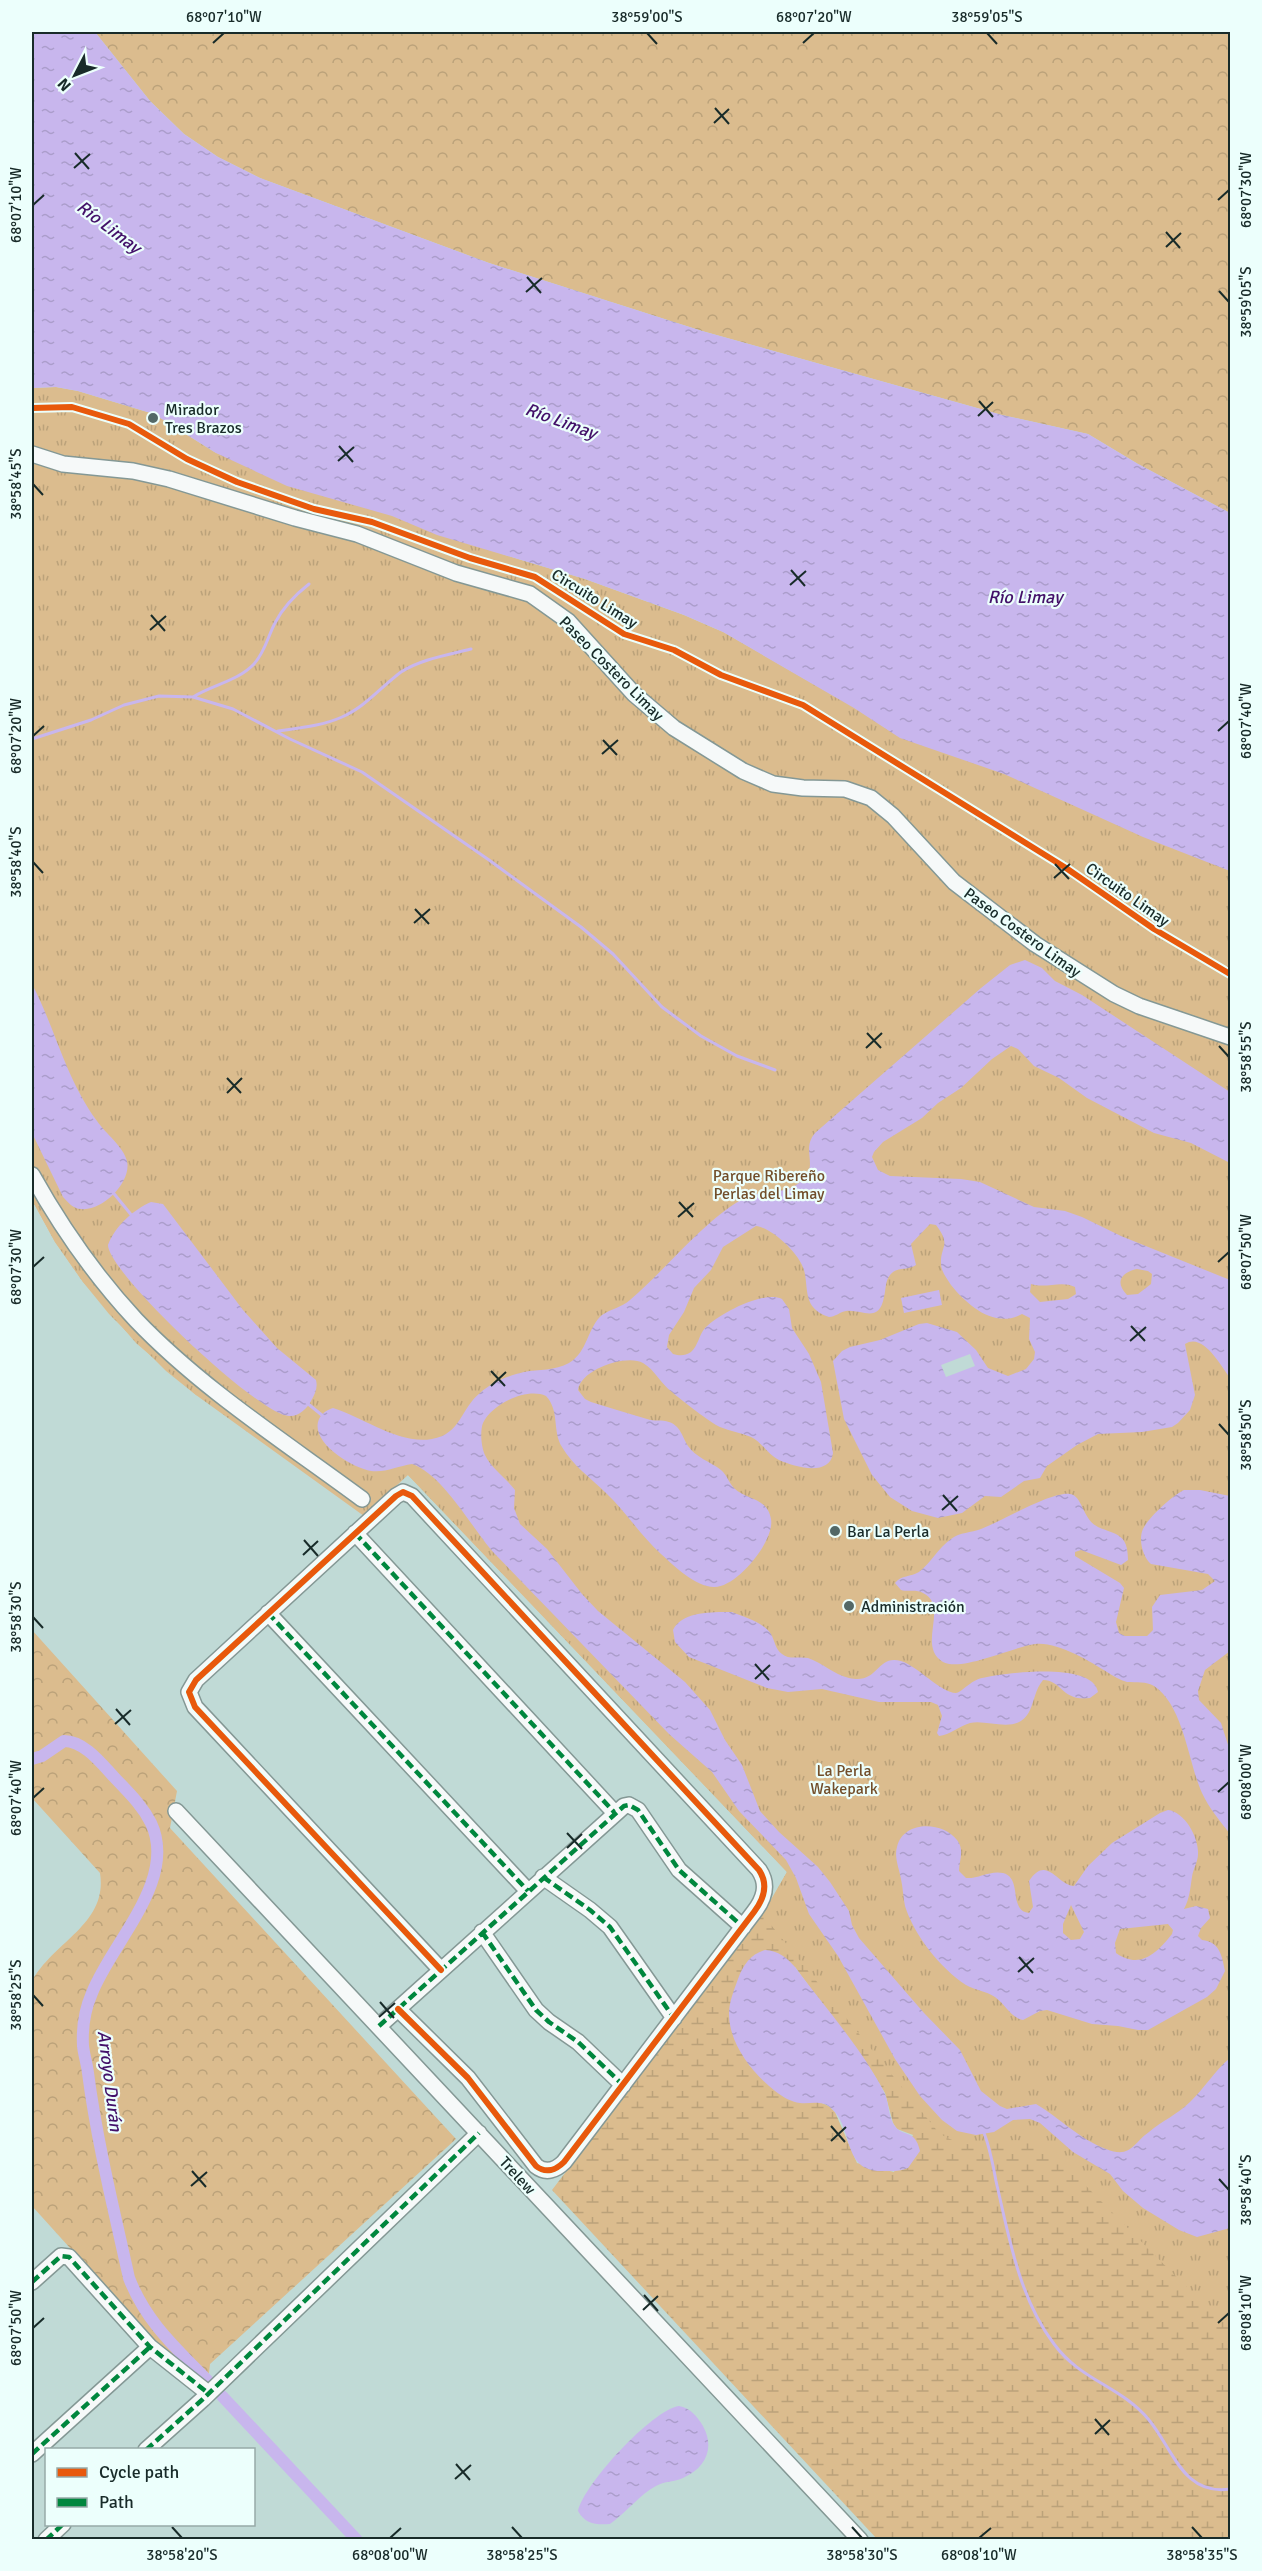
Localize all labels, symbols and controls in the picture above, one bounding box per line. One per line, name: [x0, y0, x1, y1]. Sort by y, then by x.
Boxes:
text: 68°07'10"W: [186, 8, 262, 26]
text: 38°59'00"S: [611, 8, 683, 26]
text: 68°07'20"W: [776, 8, 852, 26]
text: 38°59'05"S: [951, 8, 1023, 26]
north arrow: [45, 45, 105, 105]
text: N: [53, 74, 76, 95]
text: 68°07'30"W: [1237, 152, 1255, 228]
text: 68°07'10"W: [7, 167, 25, 243]
water label: Río Limay: [73, 196, 147, 260]
text: 38°59'05"S: [1237, 266, 1255, 338]
water label: Río Limay: [522, 398, 602, 445]
place label: Mirador Tres Brazos: [165, 400, 242, 438]
marker: Mirador Tres Brazos: [146, 411, 160, 425]
text: 38°58'45"S: [7, 448, 25, 520]
street label: Circuito Limay: [548, 564, 642, 634]
water label: Río Limay: [988, 586, 1065, 608]
street label: Paseo Costero Limay: [555, 612, 668, 726]
text: 68°07'40"W: [1237, 683, 1255, 759]
text: 68°07'20"W: [7, 698, 25, 774]
text: 38°58'40"S: [7, 826, 25, 898]
street label: Circuito Limay: [1082, 859, 1174, 931]
street label: Paseo Costero Limay: [960, 884, 1085, 982]
text: 38°58'55"S: [1237, 1021, 1255, 1093]
park label: Parque Ribereño Perlas del Limay: [713, 1166, 825, 1204]
text: 68°07'50"W: [1237, 1214, 1255, 1290]
text: 68°07'30"W: [7, 1229, 25, 1305]
text: 38°58'50"S: [1237, 1399, 1255, 1471]
place label: Bar La Perla: [847, 1522, 929, 1542]
marker: Bar La Perla: [828, 1524, 842, 1538]
text: 38°58'30"S: [7, 1581, 25, 1653]
place label: Administración: [861, 1597, 965, 1617]
marker: Administración: [842, 1599, 856, 1613]
text: 68°08'00"W: [1237, 1744, 1255, 1820]
text: 68°07'40"W: [7, 1760, 25, 1836]
park label: La Perla Wakepark: [810, 1761, 878, 1799]
text: 38°58'25"S: [7, 1959, 25, 2031]
water label: Arroyo Durán: [93, 2029, 127, 2134]
street label: Trelew: [495, 2153, 540, 2199]
text: 38°58'40"S: [1237, 2154, 1255, 2226]
text: 68°08'10"W: [1237, 2275, 1255, 2351]
text: 68°07'50"W: [7, 2290, 25, 2366]
legend: [45, 2448, 255, 2526]
text: Cycle path: [99, 2461, 179, 2483]
text: Path: [99, 2491, 134, 2513]
text: 38°58'20"S: [146, 2546, 218, 2564]
text: 68°08'00"W: [352, 2546, 428, 2564]
text: 38°58'25"S: [486, 2546, 558, 2564]
text: 38°58'30"S: [826, 2546, 898, 2564]
text: 68°08'10"W: [941, 2546, 1017, 2564]
text: 38°58'35"S: [1166, 2546, 1238, 2564]

